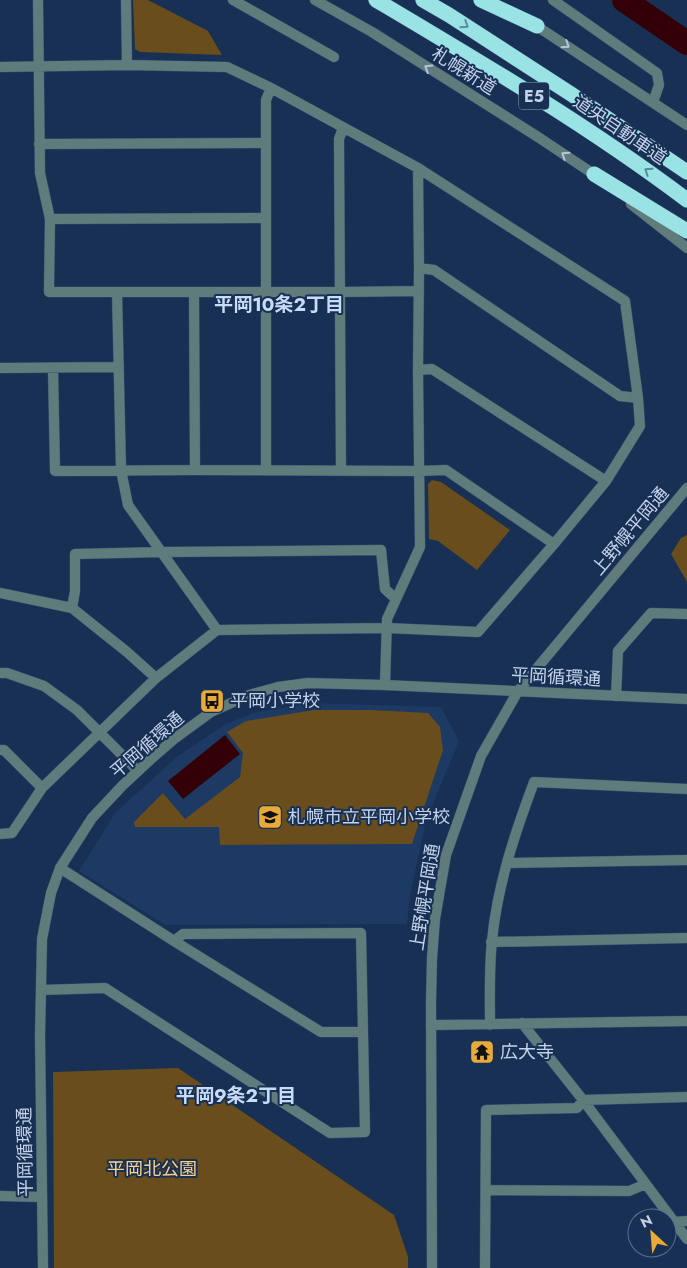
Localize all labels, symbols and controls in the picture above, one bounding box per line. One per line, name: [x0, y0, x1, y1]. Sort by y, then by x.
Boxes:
one-way arrow: [459, 19, 468, 28]
one-way arrow: [560, 39, 570, 48]
street label: 札幌新道: [427, 41, 501, 101]
one-way arrow: [424, 64, 433, 74]
road number: E5: [519, 82, 549, 110]
street label: 道央自動車道: [568, 89, 672, 171]
one-way arrow: [561, 152, 571, 161]
one-way arrow: [644, 168, 653, 177]
district label: 平岡10条2丁目: [214, 291, 344, 318]
street label: 上野幌平岡通: [585, 481, 675, 581]
street label: 平岡循環通: [510, 662, 602, 692]
bus stop icon: 平岡小学校: [199, 688, 225, 714]
place label: 平岡小学校: [230, 688, 320, 714]
street label: 平岡循環通: [105, 706, 189, 784]
school or university icon: 札幌市立平岡小学校: [257, 804, 283, 830]
place label: 札幌市立平岡小学校: [288, 804, 450, 830]
street label: 上野幌平岡通: [404, 842, 446, 952]
temple icon: 広大寺: [469, 1039, 495, 1065]
place label: 広大寺: [500, 1039, 554, 1065]
district label: 平岡9条2丁目: [176, 1082, 296, 1109]
street label: 平岡循環通: [11, 1107, 39, 1197]
park label: 平岡北公園: [107, 1156, 197, 1182]
north arrow: [627, 1208, 677, 1258]
text: N: [637, 1210, 656, 1233]

